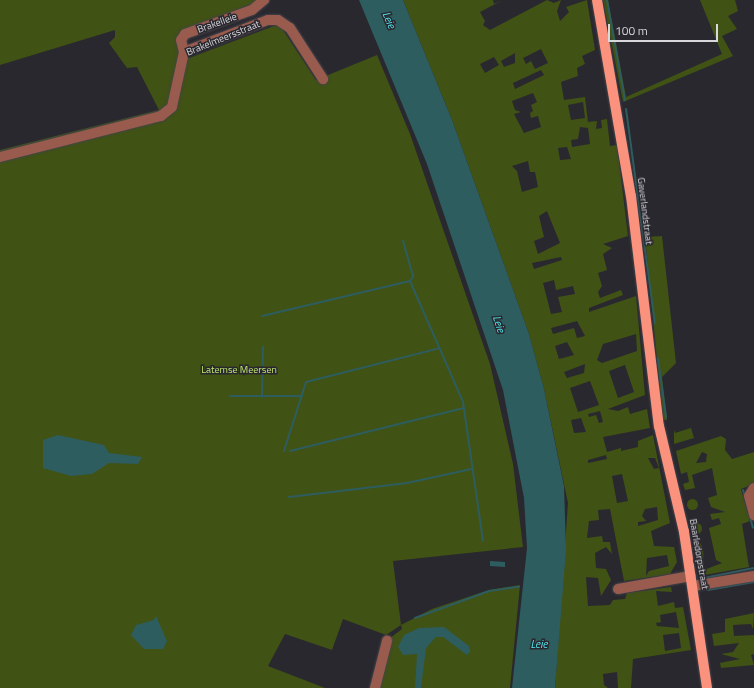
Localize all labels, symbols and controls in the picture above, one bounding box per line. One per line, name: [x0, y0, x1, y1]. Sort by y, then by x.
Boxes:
street label: Brakelleie: [196, 10, 238, 36]
water label: Leie: [380, 10, 398, 30]
scale bar: [610, 16, 720, 42]
street label: Brakelmeersstraat: [184, 18, 262, 58]
text: 100 m: [615, 21, 648, 40]
street label: Gaverlandstraat: [635, 177, 655, 245]
water label: Leie: [490, 314, 508, 334]
park label: Latemse Meersen: [201, 364, 277, 376]
street label: Baarledorpstraat: [687, 518, 711, 590]
water label: Leie: [530, 637, 548, 651]

